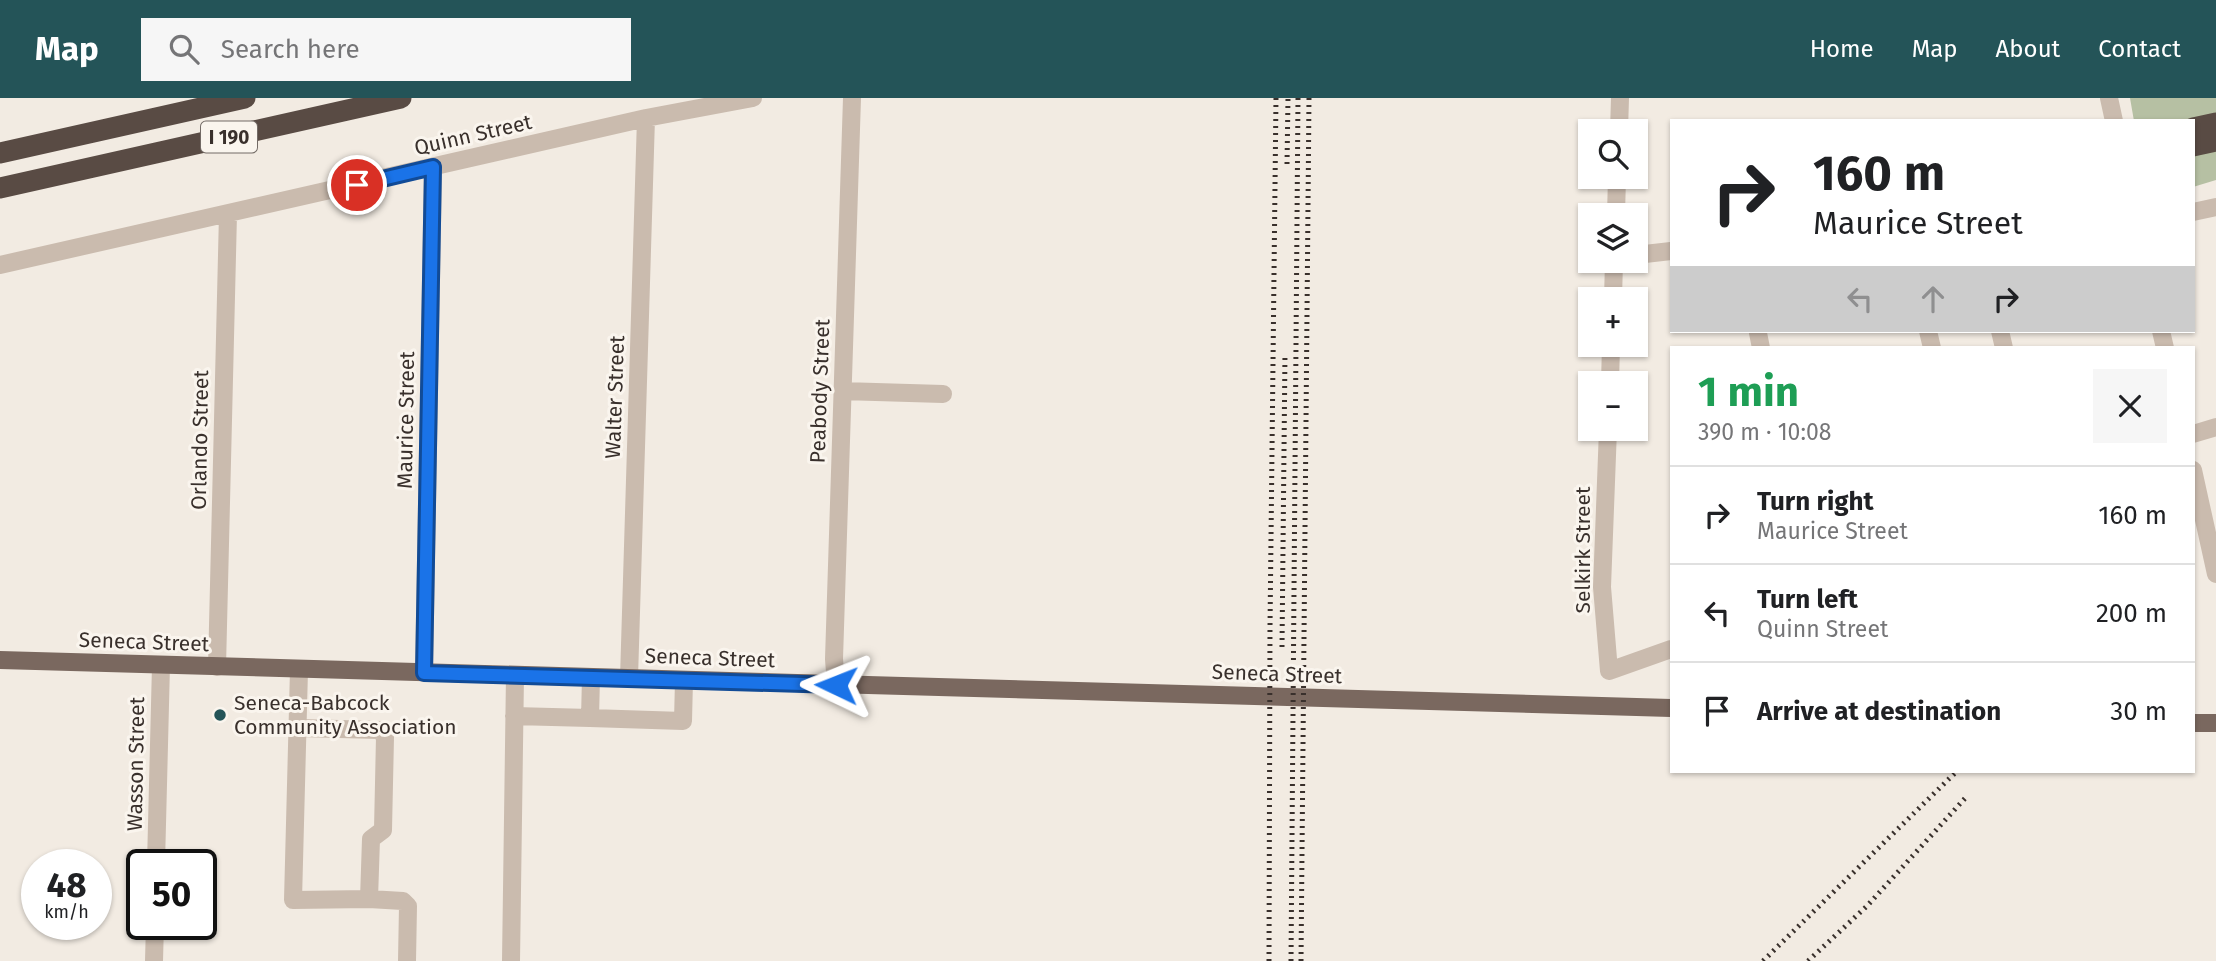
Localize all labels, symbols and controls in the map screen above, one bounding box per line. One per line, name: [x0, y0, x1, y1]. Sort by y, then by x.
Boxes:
search box: [141, 18, 631, 81]
text: Map: [35, 29, 99, 69]
icon: search: [165, 30, 203, 68]
text: Search here: [221, 34, 360, 65]
text: Home: [1810, 35, 1874, 63]
text: Map: [1912, 35, 1958, 63]
text: About: [1996, 35, 2060, 63]
text: Contact: [2098, 35, 2181, 63]
street label: Quinn Street: [412, 109, 535, 161]
map controls: [1578, 119, 1648, 441]
button: search: [1578, 119, 1648, 189]
road number: I 190: [201, 121, 257, 152]
text: 160 m: [1813, 144, 1945, 203]
icon: right: [1698, 147, 1789, 238]
pin: [327, 155, 387, 215]
icon: arrive: [338, 166, 376, 204]
button: layers: [1578, 203, 1648, 273]
text: Maurice Street: [1813, 204, 2023, 242]
icon: left: [1841, 280, 1879, 318]
icon: ahead: [1914, 280, 1952, 318]
icon: right: [1987, 280, 2025, 318]
button: +: [1578, 287, 1648, 357]
street label: Peabody Street: [804, 318, 836, 464]
street label: Walter Street: [600, 334, 630, 459]
street label: Maurice Street: [392, 351, 420, 489]
text: 1 min: [1698, 367, 1799, 417]
street label: Orlando Street: [186, 369, 214, 510]
button: close: [2093, 369, 2167, 443]
button: −: [1578, 371, 1648, 441]
text: 390 m · 10:08: [1698, 418, 1831, 446]
street label: Selkirk Street: [1570, 486, 1596, 614]
text: Turn right: [1757, 486, 1874, 517]
icon: right: [1698, 496, 1736, 534]
text: 160 m: [2098, 500, 2167, 531]
text: Maurice Street: [1757, 517, 1908, 545]
text: Turn left: [1757, 584, 1858, 615]
icon: left: [1698, 594, 1736, 632]
text: 200 m: [2096, 598, 2167, 629]
text: Quinn Street: [1757, 615, 1888, 643]
street label: Seneca Street: [78, 627, 210, 657]
street label: Seneca Street: [644, 643, 776, 673]
position arrow: [799, 648, 873, 722]
street label: Seneca Street: [1211, 659, 1343, 689]
place label: Seneca-Babcock Community Association: [234, 690, 457, 740]
icon: arrive: [1698, 692, 1736, 730]
street label: Wasson Street: [122, 696, 150, 831]
text: Arrive at destination: [1757, 696, 2001, 727]
text: 30 m: [2110, 696, 2167, 727]
marker: Seneca-Babcock Community Association: [212, 707, 228, 723]
speed limit sign: 50: [126, 849, 217, 940]
text: 48: [46, 864, 87, 906]
text: km/h: [44, 901, 89, 923]

